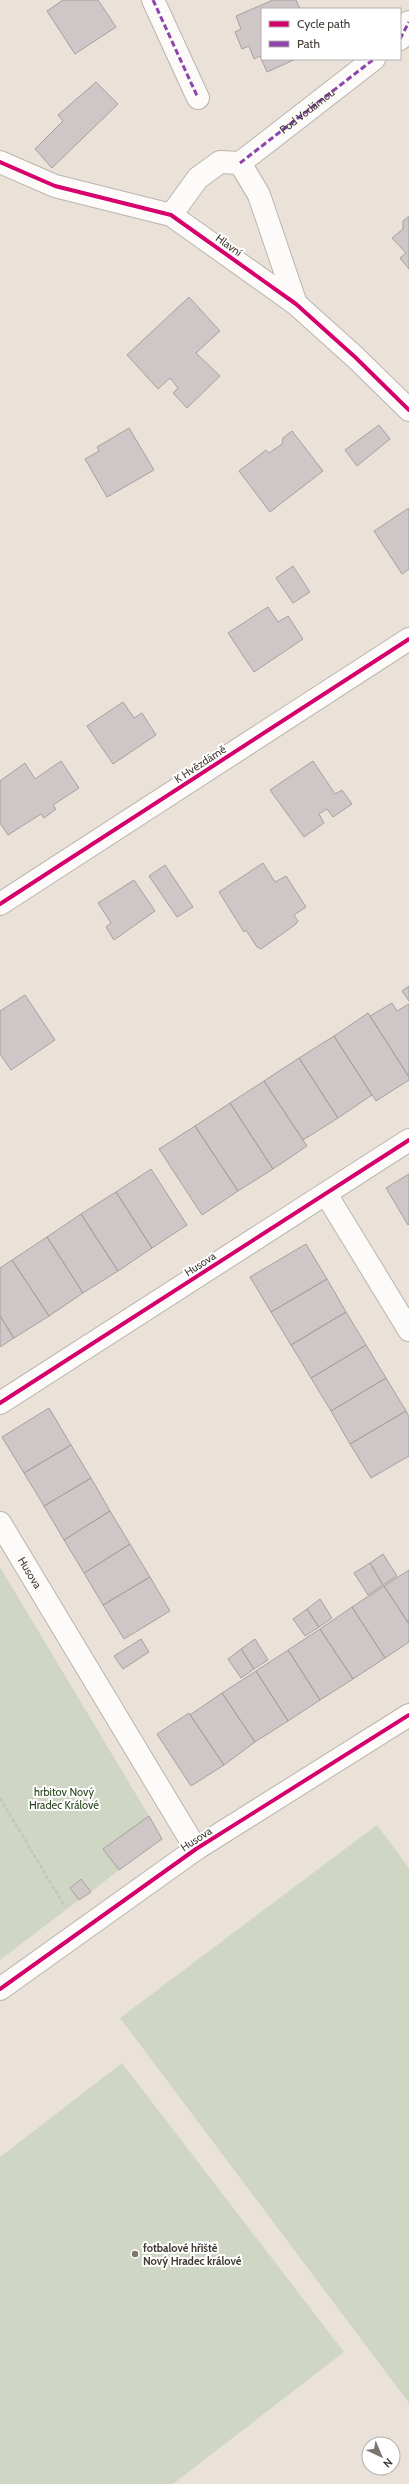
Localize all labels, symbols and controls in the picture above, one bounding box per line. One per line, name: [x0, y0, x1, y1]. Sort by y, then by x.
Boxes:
legend: [261, 8, 401, 60]
text: Cycle path: [297, 16, 350, 31]
text: Path: [297, 36, 320, 51]
street label: Pod Vodárnou: [277, 85, 338, 137]
street label: Hlavní: [213, 231, 245, 260]
street label: K Hvězdárně: [171, 742, 229, 786]
street label: Husova: [182, 1248, 219, 1279]
street label: Husova: [15, 1554, 45, 1592]
park label: hrbitov Nový Hradec Králové: [29, 1785, 99, 1812]
street label: Husova: [178, 1823, 215, 1854]
place label: fotbalové hřiště Nový Hradec králové: [143, 2241, 242, 2268]
marker: fotbalové hřiště Nový Hradec králové: [130, 2249, 140, 2259]
north arrow: [361, 2436, 401, 2476]
text: N: [380, 2455, 396, 2471]

